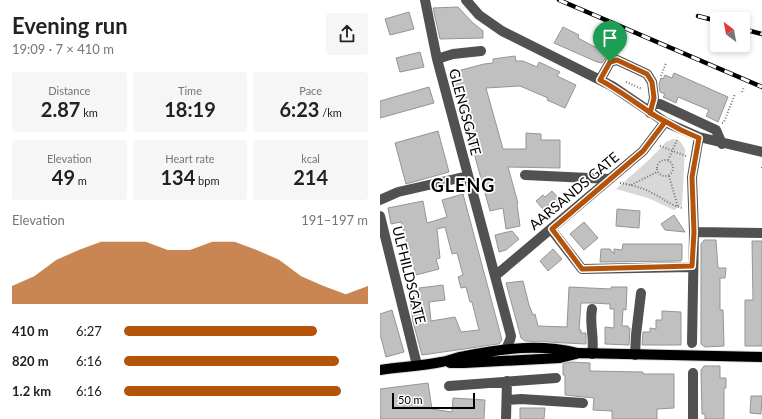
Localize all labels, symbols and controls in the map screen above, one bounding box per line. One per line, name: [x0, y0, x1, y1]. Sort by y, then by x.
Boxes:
text: Evening run: [12, 12, 128, 39]
north arrow: [710, 12, 750, 52]
map controls: [710, 12, 750, 52]
button: share: [326, 13, 368, 55]
pin: [593, 21, 627, 62]
icon: arrive: [599, 27, 621, 49]
text: 19:09 · 7 × 410 m: [12, 41, 114, 57]
street label: GLENGSGATE: [446, 67, 485, 157]
text: Distance: [48, 84, 90, 97]
text: Time: [178, 84, 202, 97]
text: Pace: [299, 84, 322, 97]
text: 2.87: [41, 97, 80, 121]
text: 18:19: [164, 97, 216, 121]
text: 6:23: [279, 97, 319, 121]
text: km: [80, 106, 98, 119]
text: /km: [319, 106, 342, 119]
street label: AARSANDS GATE: [525, 148, 622, 233]
text: Elevation: [47, 152, 92, 165]
text: Heart rate: [165, 152, 215, 165]
text: kcal: [301, 152, 320, 165]
text: 49: [52, 165, 75, 189]
text: 134: [160, 165, 195, 189]
text: 214: [293, 165, 328, 189]
text: m: [75, 174, 87, 187]
text: bpm: [195, 174, 220, 187]
district label: GLENG: [431, 174, 495, 196]
text: Elevation: [12, 212, 65, 228]
text: 191–197 m: [301, 212, 368, 228]
street label: ULFHILDSGATE: [389, 224, 430, 326]
text: 410 m: [12, 323, 49, 339]
text: 6:27: [76, 323, 102, 339]
text: 820 m: [12, 353, 49, 369]
text: 6:16: [76, 353, 102, 369]
text: 1.2 km: [12, 383, 51, 399]
text: 6:16: [76, 383, 102, 399]
scale bar: [392, 391, 475, 410]
text: 50 m: [398, 393, 423, 406]

